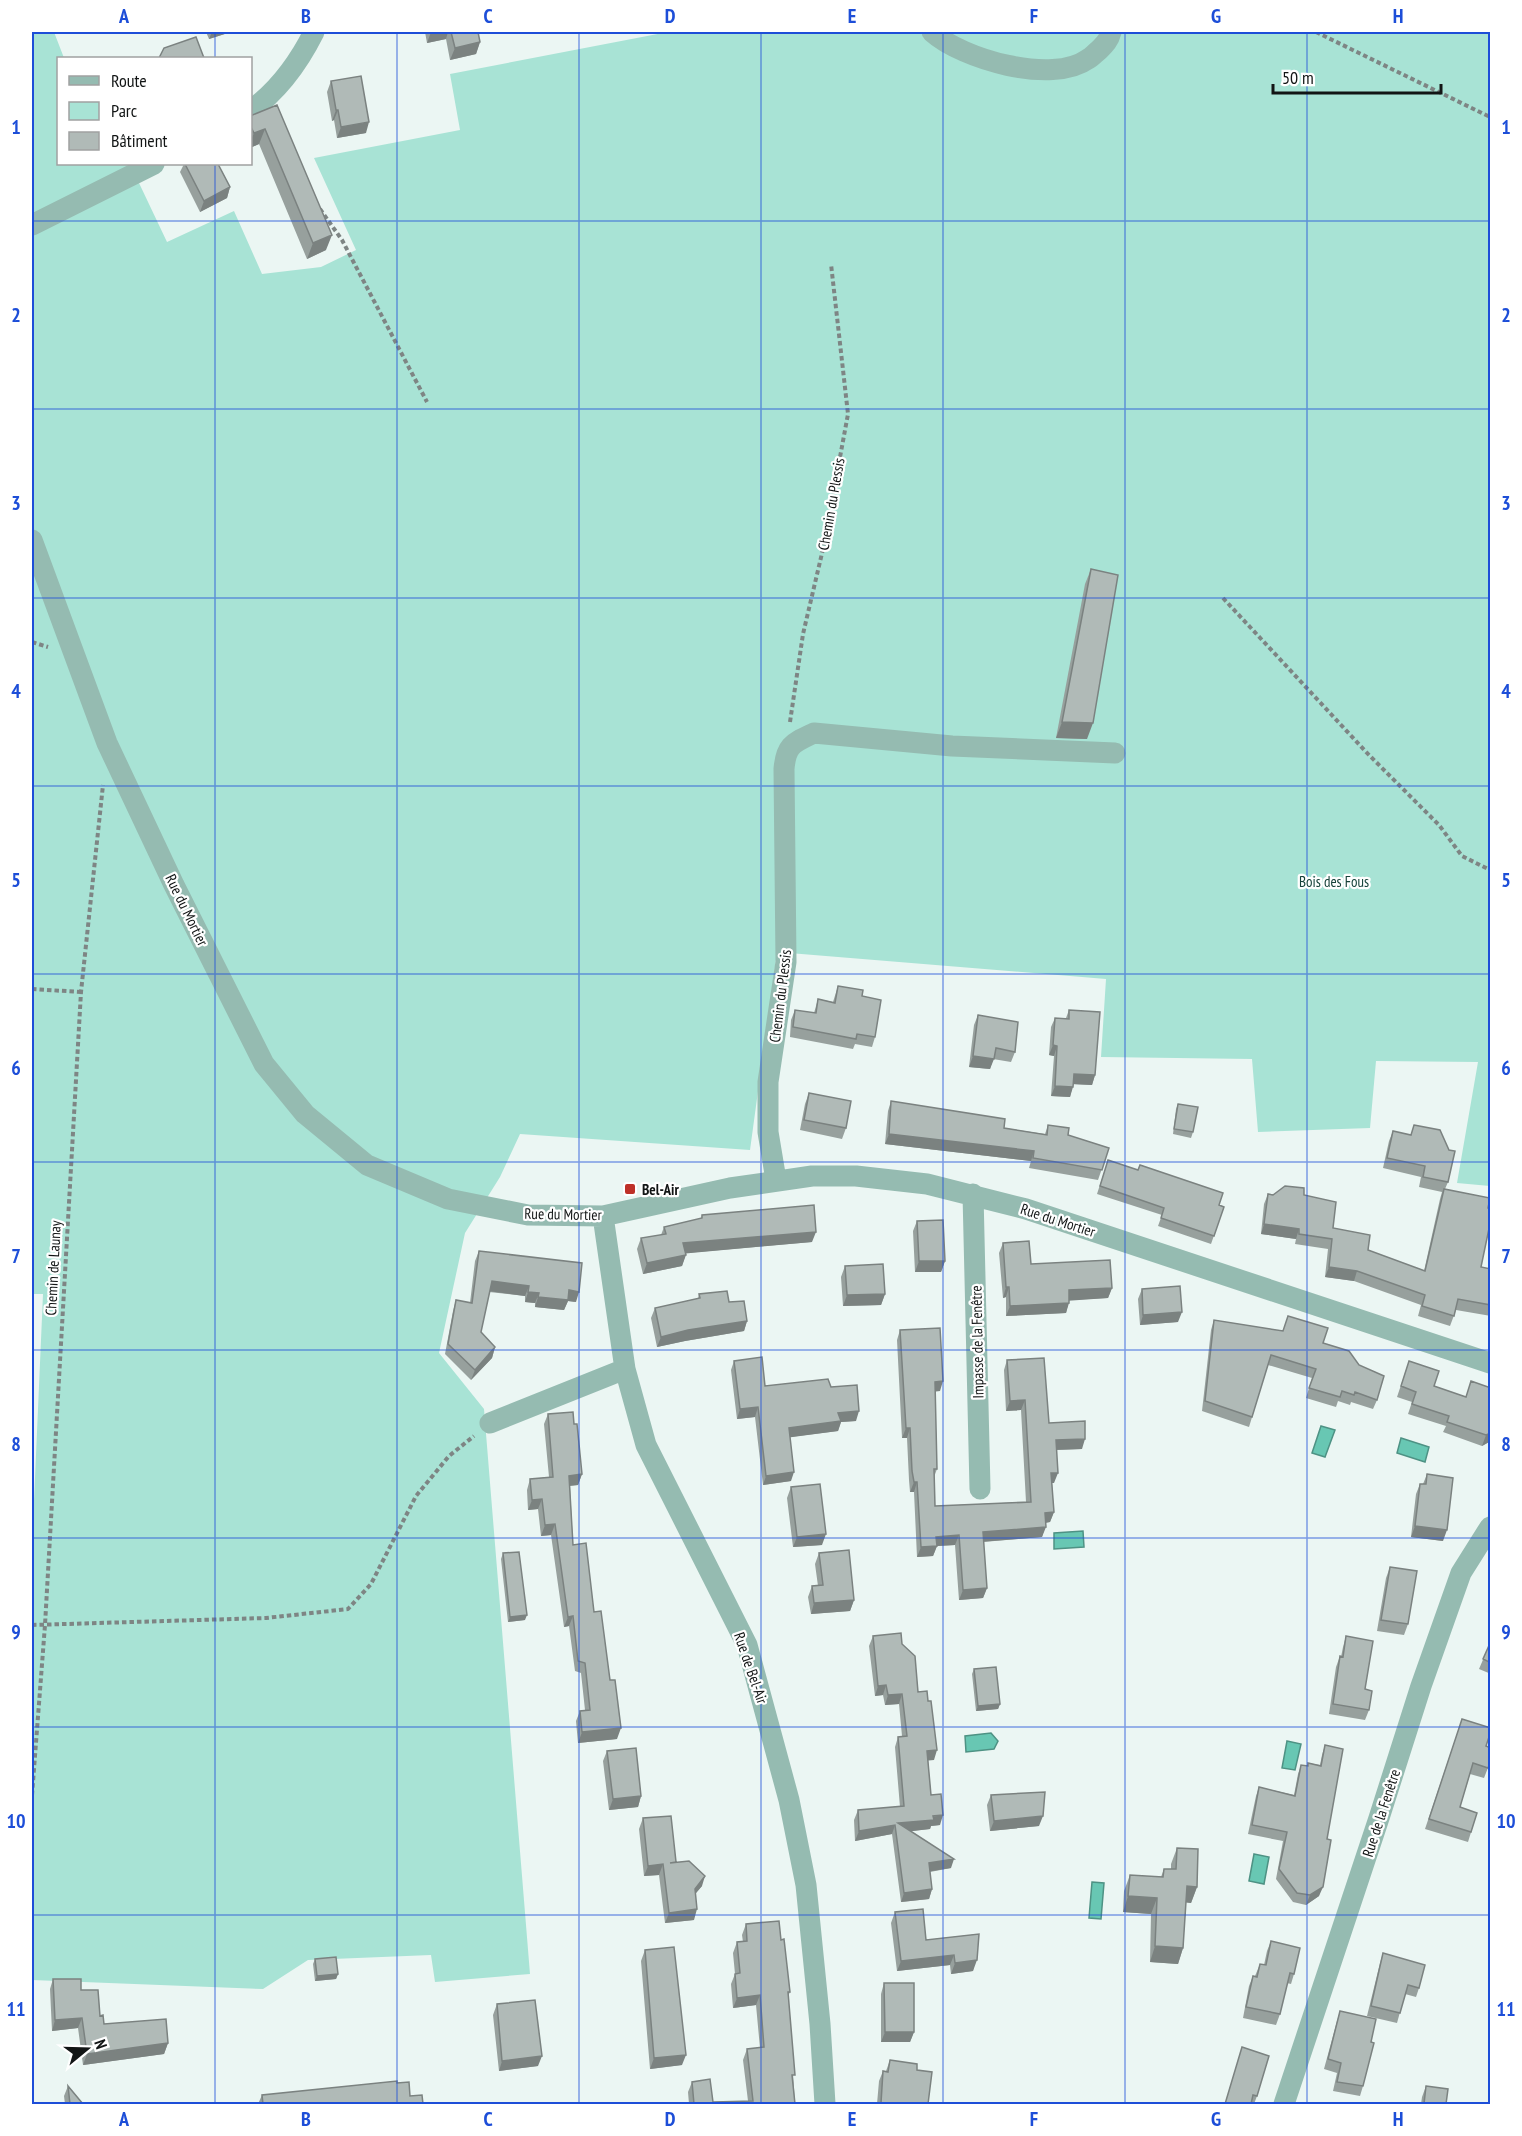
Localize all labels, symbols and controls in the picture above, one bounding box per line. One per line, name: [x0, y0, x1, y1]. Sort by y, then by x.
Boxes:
text: A: [118, 3, 130, 29]
text: B: [301, 3, 311, 29]
text: C: [483, 3, 493, 29]
text: D: [665, 3, 676, 29]
text: E: [848, 3, 856, 29]
text: F: [1030, 3, 1038, 29]
text: G: [1211, 3, 1221, 29]
text: H: [1393, 3, 1403, 29]
legend: [57, 57, 252, 165]
scale bar: [1273, 57, 1441, 95]
text: 50 m: [1282, 66, 1314, 89]
text: Route: [111, 69, 147, 92]
text: Parc: [111, 99, 138, 122]
text: 1: [11, 114, 21, 140]
text: 1: [1501, 114, 1511, 140]
text: Bâtiment: [111, 129, 168, 152]
text: 2: [11, 302, 21, 328]
text: 2: [1501, 302, 1511, 328]
street label: Chemin du Plessis: [814, 456, 848, 552]
text: 3: [11, 490, 21, 516]
text: 3: [1501, 490, 1511, 516]
text: 4: [11, 678, 21, 704]
text: 4: [1501, 678, 1511, 704]
text: 5: [11, 867, 21, 893]
text: 5: [1501, 867, 1511, 893]
street label: Rue du Mortier: [161, 871, 213, 950]
park label: Bois des Fous: [1299, 872, 1369, 891]
street label: Chemin du Plessis: [765, 948, 795, 1044]
text: 6: [11, 1055, 21, 1081]
text: 6: [1501, 1055, 1511, 1081]
place label: Bel-Air: [642, 1180, 679, 1199]
marker: Bel-Air: [623, 1182, 637, 1196]
street label: Rue du Mortier: [1018, 1199, 1099, 1241]
street label: Rue du Mortier: [524, 1204, 603, 1224]
street label: Chemin de Launay: [41, 1220, 65, 1316]
text: 7: [11, 1243, 21, 1269]
text: 7: [1501, 1243, 1511, 1269]
street label: Impasse de la Fenêtre: [967, 1285, 987, 1399]
text: 8: [11, 1431, 21, 1457]
text: 8: [1501, 1431, 1511, 1457]
text: 9: [11, 1619, 21, 1645]
text: 9: [1501, 1619, 1511, 1645]
street label: Rue de Bel-Air: [730, 1630, 772, 1707]
street label: Rue de la Fenêtre: [1358, 1767, 1404, 1859]
text: 10: [6, 1808, 26, 1834]
text: 10: [1496, 1808, 1516, 1834]
text: 11: [6, 1996, 26, 2022]
text: 11: [1496, 1996, 1516, 2022]
north arrow: [57, 2019, 117, 2079]
text: N: [90, 2037, 112, 2051]
text: A: [118, 2106, 130, 2132]
text: B: [301, 2106, 311, 2132]
text: C: [483, 2106, 493, 2132]
text: D: [665, 2106, 676, 2132]
text: E: [848, 2106, 856, 2132]
text: F: [1030, 2106, 1038, 2132]
text: G: [1211, 2106, 1221, 2132]
text: H: [1393, 2106, 1403, 2132]

